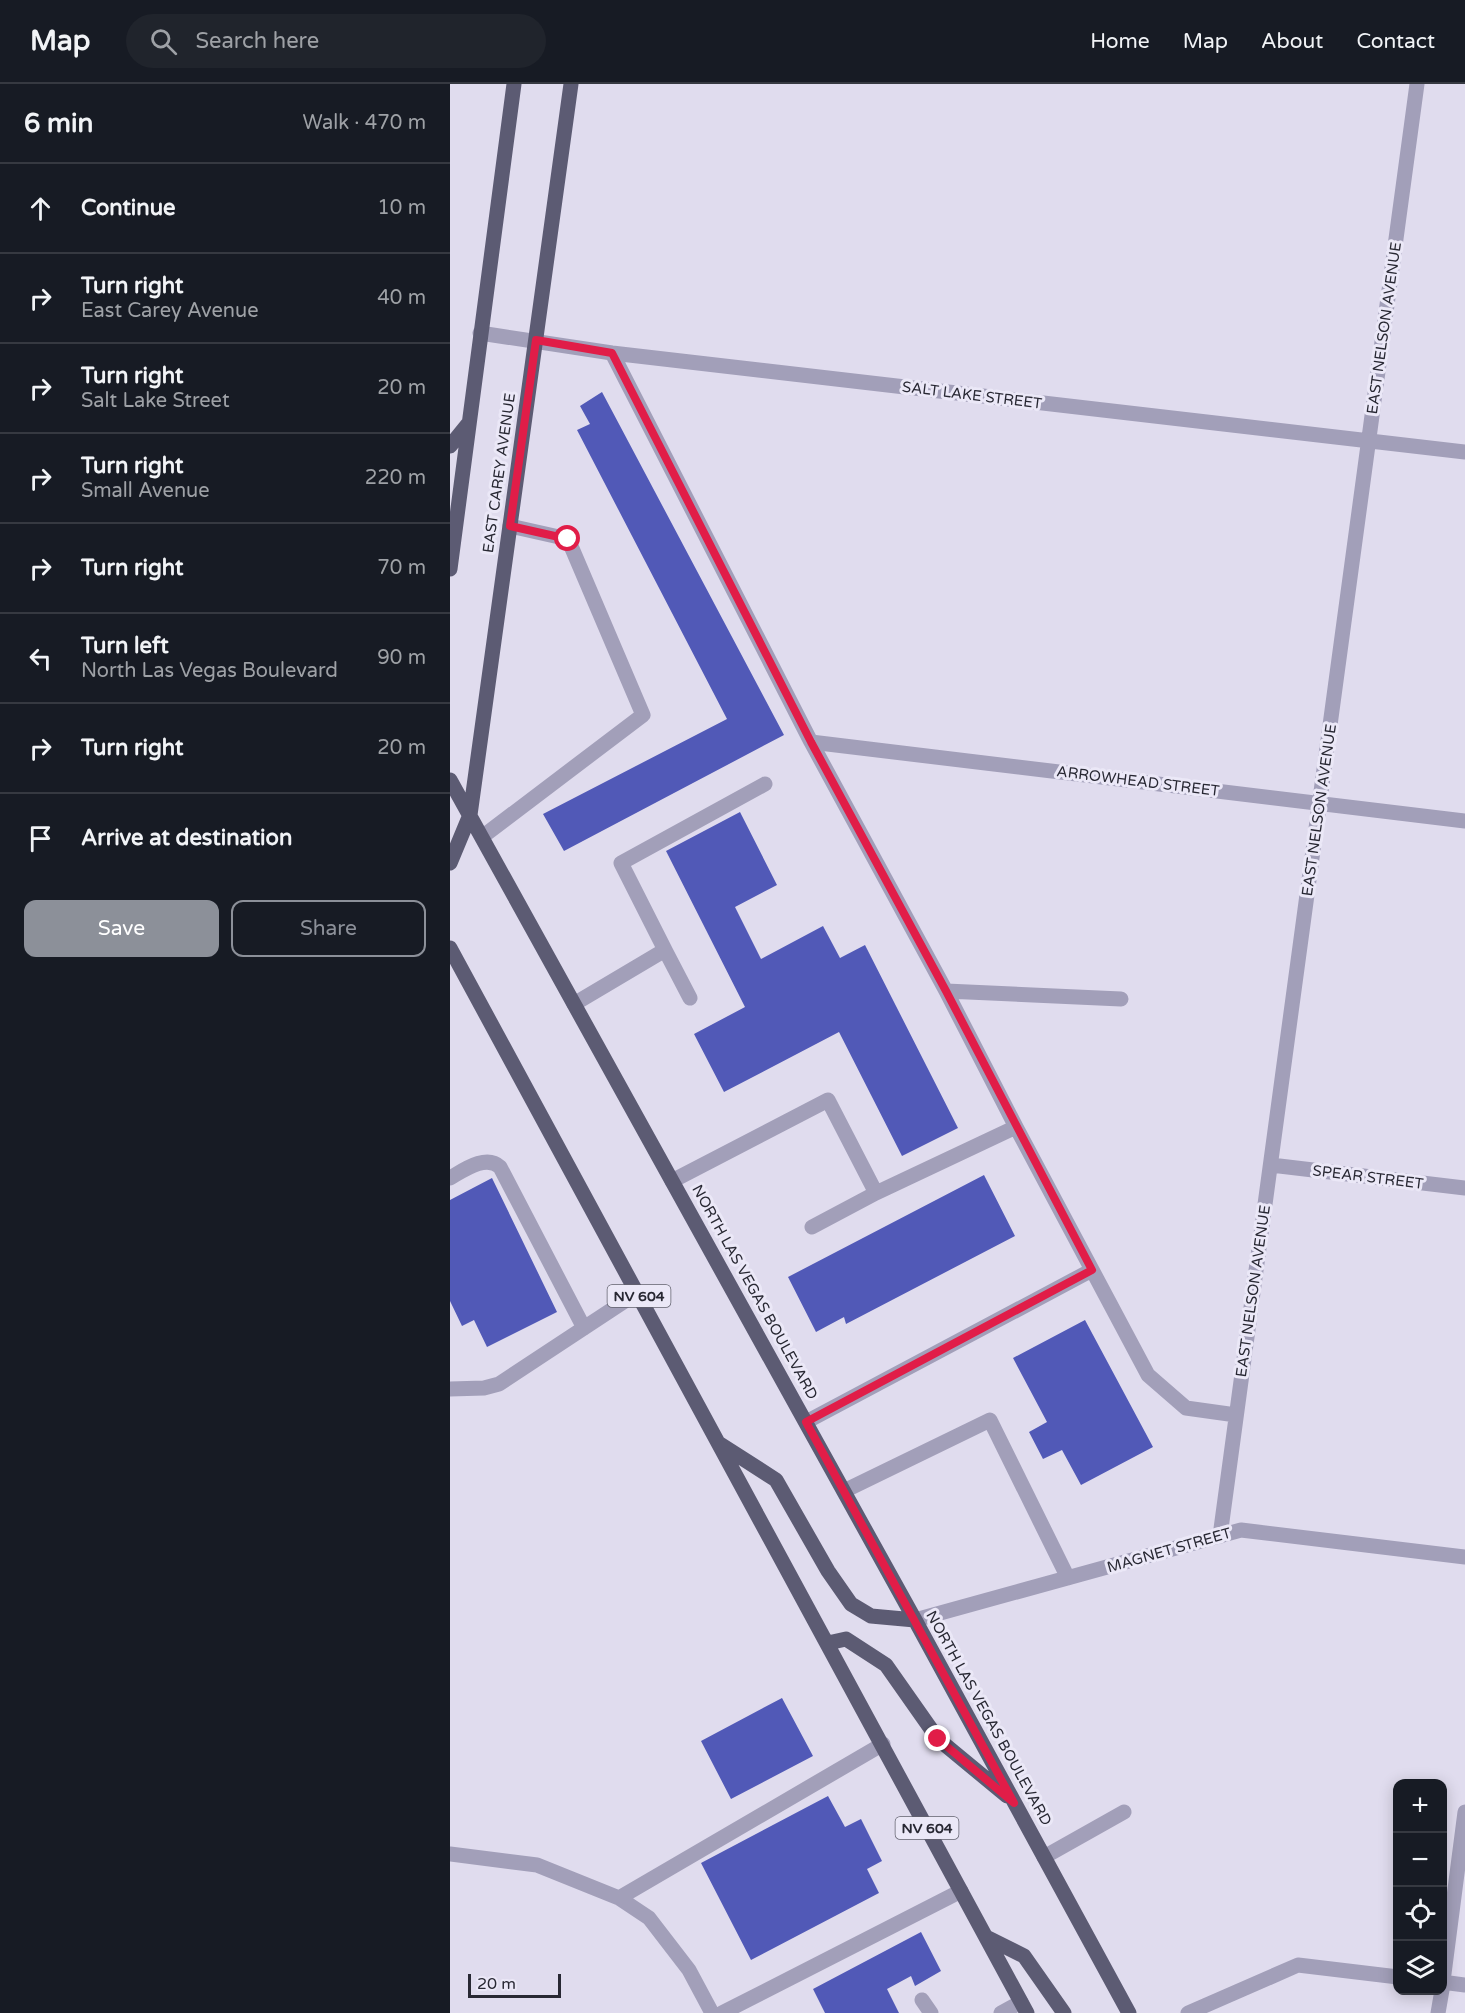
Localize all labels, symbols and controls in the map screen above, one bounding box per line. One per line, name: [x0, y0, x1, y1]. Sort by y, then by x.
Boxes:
search box: [126, 14, 546, 68]
text: Map: [30, 24, 90, 58]
icon: search: [147, 25, 180, 58]
text: Search here: [195, 28, 319, 54]
text: Home: [1090, 29, 1150, 54]
text: Map: [1183, 29, 1228, 54]
text: About: [1261, 29, 1323, 54]
text: Contact: [1356, 29, 1435, 54]
text: 6 min: [24, 108, 93, 139]
text: Walk · 470 m: [303, 111, 426, 135]
icon: ahead: [24, 192, 57, 225]
text: Continue: [81, 195, 176, 221]
text: 10 m: [377, 196, 426, 220]
street label: EAST NELSON AVENUE: [1363, 241, 1405, 415]
text: Turn right: [81, 273, 183, 299]
icon: right: [24, 282, 57, 315]
text: 40 m: [377, 286, 426, 310]
text: East Carey Avenue: [81, 299, 258, 323]
text: Turn right: [81, 363, 183, 389]
icon: right: [24, 372, 57, 405]
text: 20 m: [377, 376, 426, 400]
street label: SALT LAKE STREET: [901, 377, 1043, 413]
text: Salt Lake Street: [81, 389, 230, 413]
street label: EAST CAREY AVENUE: [479, 392, 519, 554]
text: Turn right: [81, 453, 183, 479]
icon: right: [24, 462, 57, 495]
text: 220 m: [365, 466, 426, 490]
text: Small Avenue: [81, 479, 210, 503]
route start: [554, 525, 580, 551]
icon: right: [24, 552, 57, 585]
text: Turn right: [81, 555, 183, 581]
text: 70 m: [377, 556, 426, 580]
text: Turn left: [81, 633, 169, 659]
icon: left: [24, 642, 57, 675]
text: 90 m: [377, 646, 426, 670]
text: North Las Vegas Boulevard: [81, 659, 338, 683]
street label: EAST NELSON AVENUE: [1298, 723, 1340, 897]
icon: right: [24, 732, 57, 765]
text: Turn right: [81, 735, 183, 761]
text: 20 m: [377, 736, 426, 760]
street label: ARROWHEAD STREET: [1056, 762, 1220, 800]
icon: arrive: [24, 822, 57, 855]
text: Arrive at destination: [81, 825, 292, 851]
button: Save: [24, 900, 219, 957]
button: Share: [231, 900, 426, 957]
street label: SPEAR STREET: [1312, 1161, 1424, 1193]
street label: NORTH LAS VEGAS BOULEVARD: [688, 1182, 822, 1402]
street label: EAST NELSON AVENUE: [1232, 1204, 1274, 1378]
road number: NV 604: [608, 1285, 670, 1307]
street label: MAGNET STREET: [1105, 1524, 1233, 1576]
street label: NORTH LAS VEGAS BOULEVARD: [922, 1608, 1056, 1828]
route end: [924, 1725, 950, 1751]
map controls: [1393, 1779, 1447, 1995]
button: +: [1393, 1779, 1447, 1833]
road number: NV 604: [896, 1817, 958, 1839]
button: −: [1393, 1833, 1447, 1887]
button: locate: [1393, 1887, 1447, 1941]
button: layers: [1393, 1941, 1447, 1995]
scale bar: [468, 1971, 561, 1998]
text: 20 m: [477, 1974, 516, 1994]

